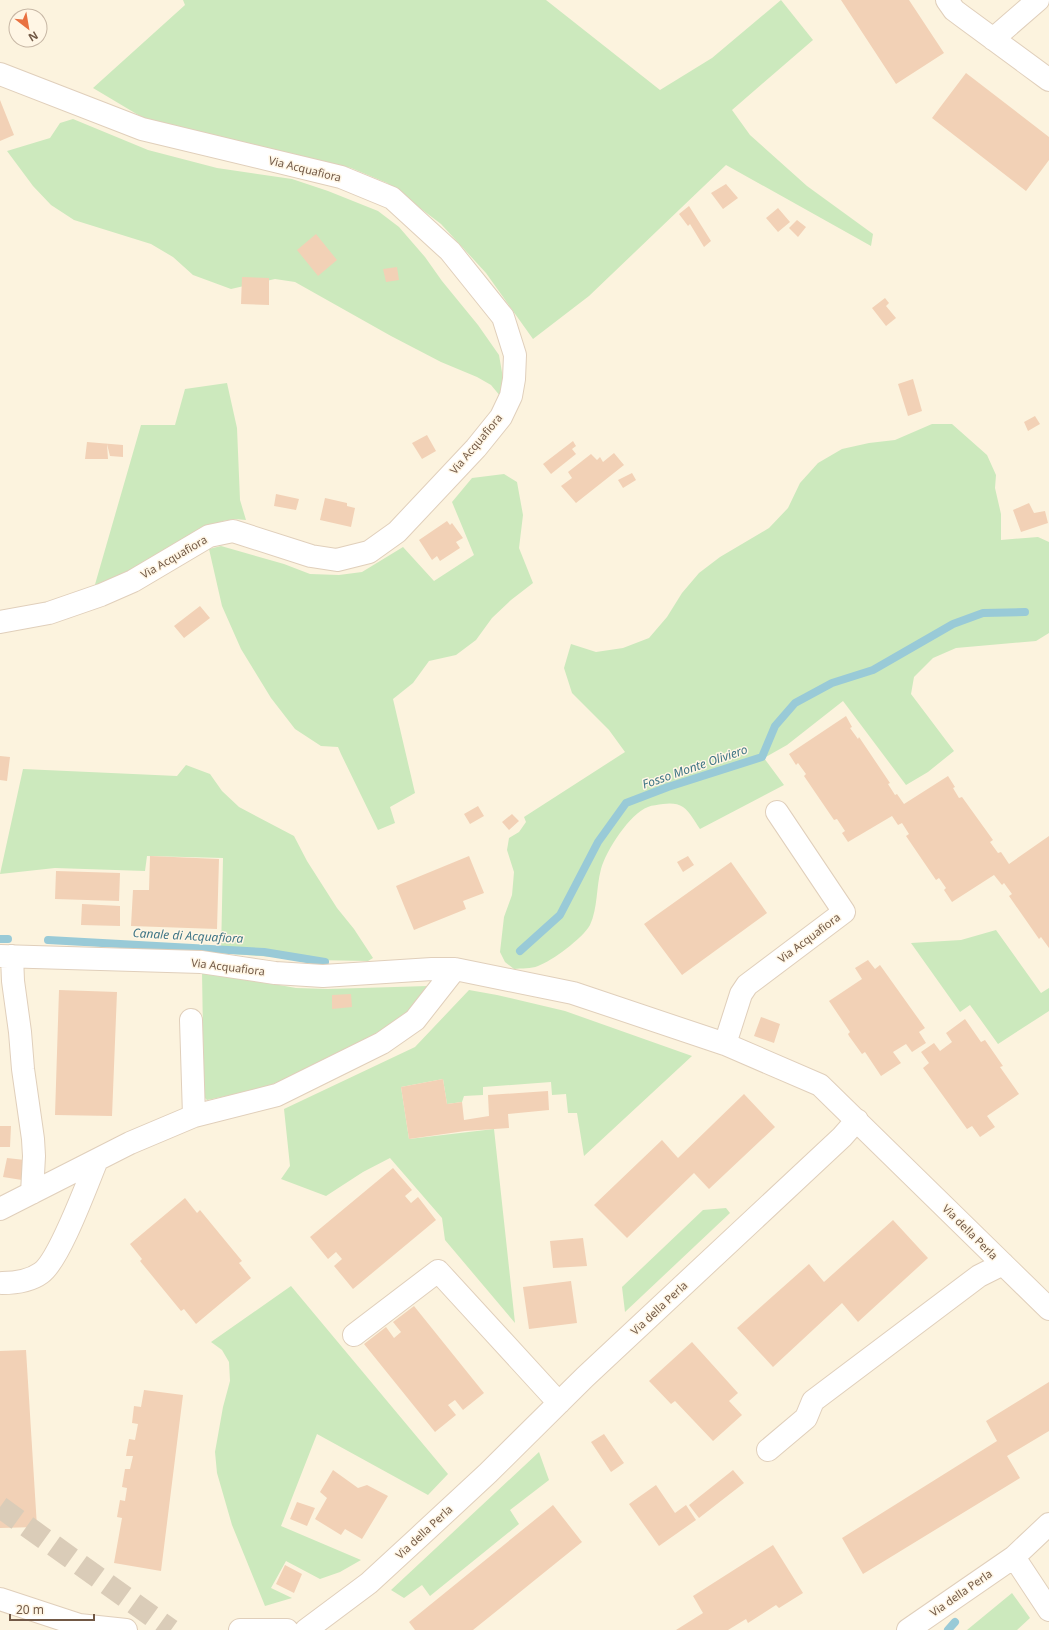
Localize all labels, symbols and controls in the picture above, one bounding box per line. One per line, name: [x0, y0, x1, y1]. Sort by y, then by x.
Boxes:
north arrow: [8, 8, 48, 48]
text: N: [26, 28, 41, 46]
street label: Via Acquafiora: [267, 152, 343, 185]
street label: Via Acquafiora: [446, 410, 505, 477]
street label: Via Acquafiora: [138, 531, 210, 582]
water label: Fosso Monte Oliviero: [640, 740, 750, 793]
street label: Via Acquafiora: [775, 909, 843, 966]
water label: Canale di Acquafiora: [132, 924, 244, 947]
street label: Via Acquafiora: [190, 955, 266, 978]
street label: Via della Perla: [939, 1201, 1001, 1263]
street label: Via della Perla: [627, 1277, 690, 1338]
street label: Via della Perla: [392, 1501, 455, 1562]
street label: Via della Perla: [927, 1566, 995, 1620]
scale bar: [10, 1596, 94, 1622]
text: 20 m: [16, 1601, 44, 1618]

